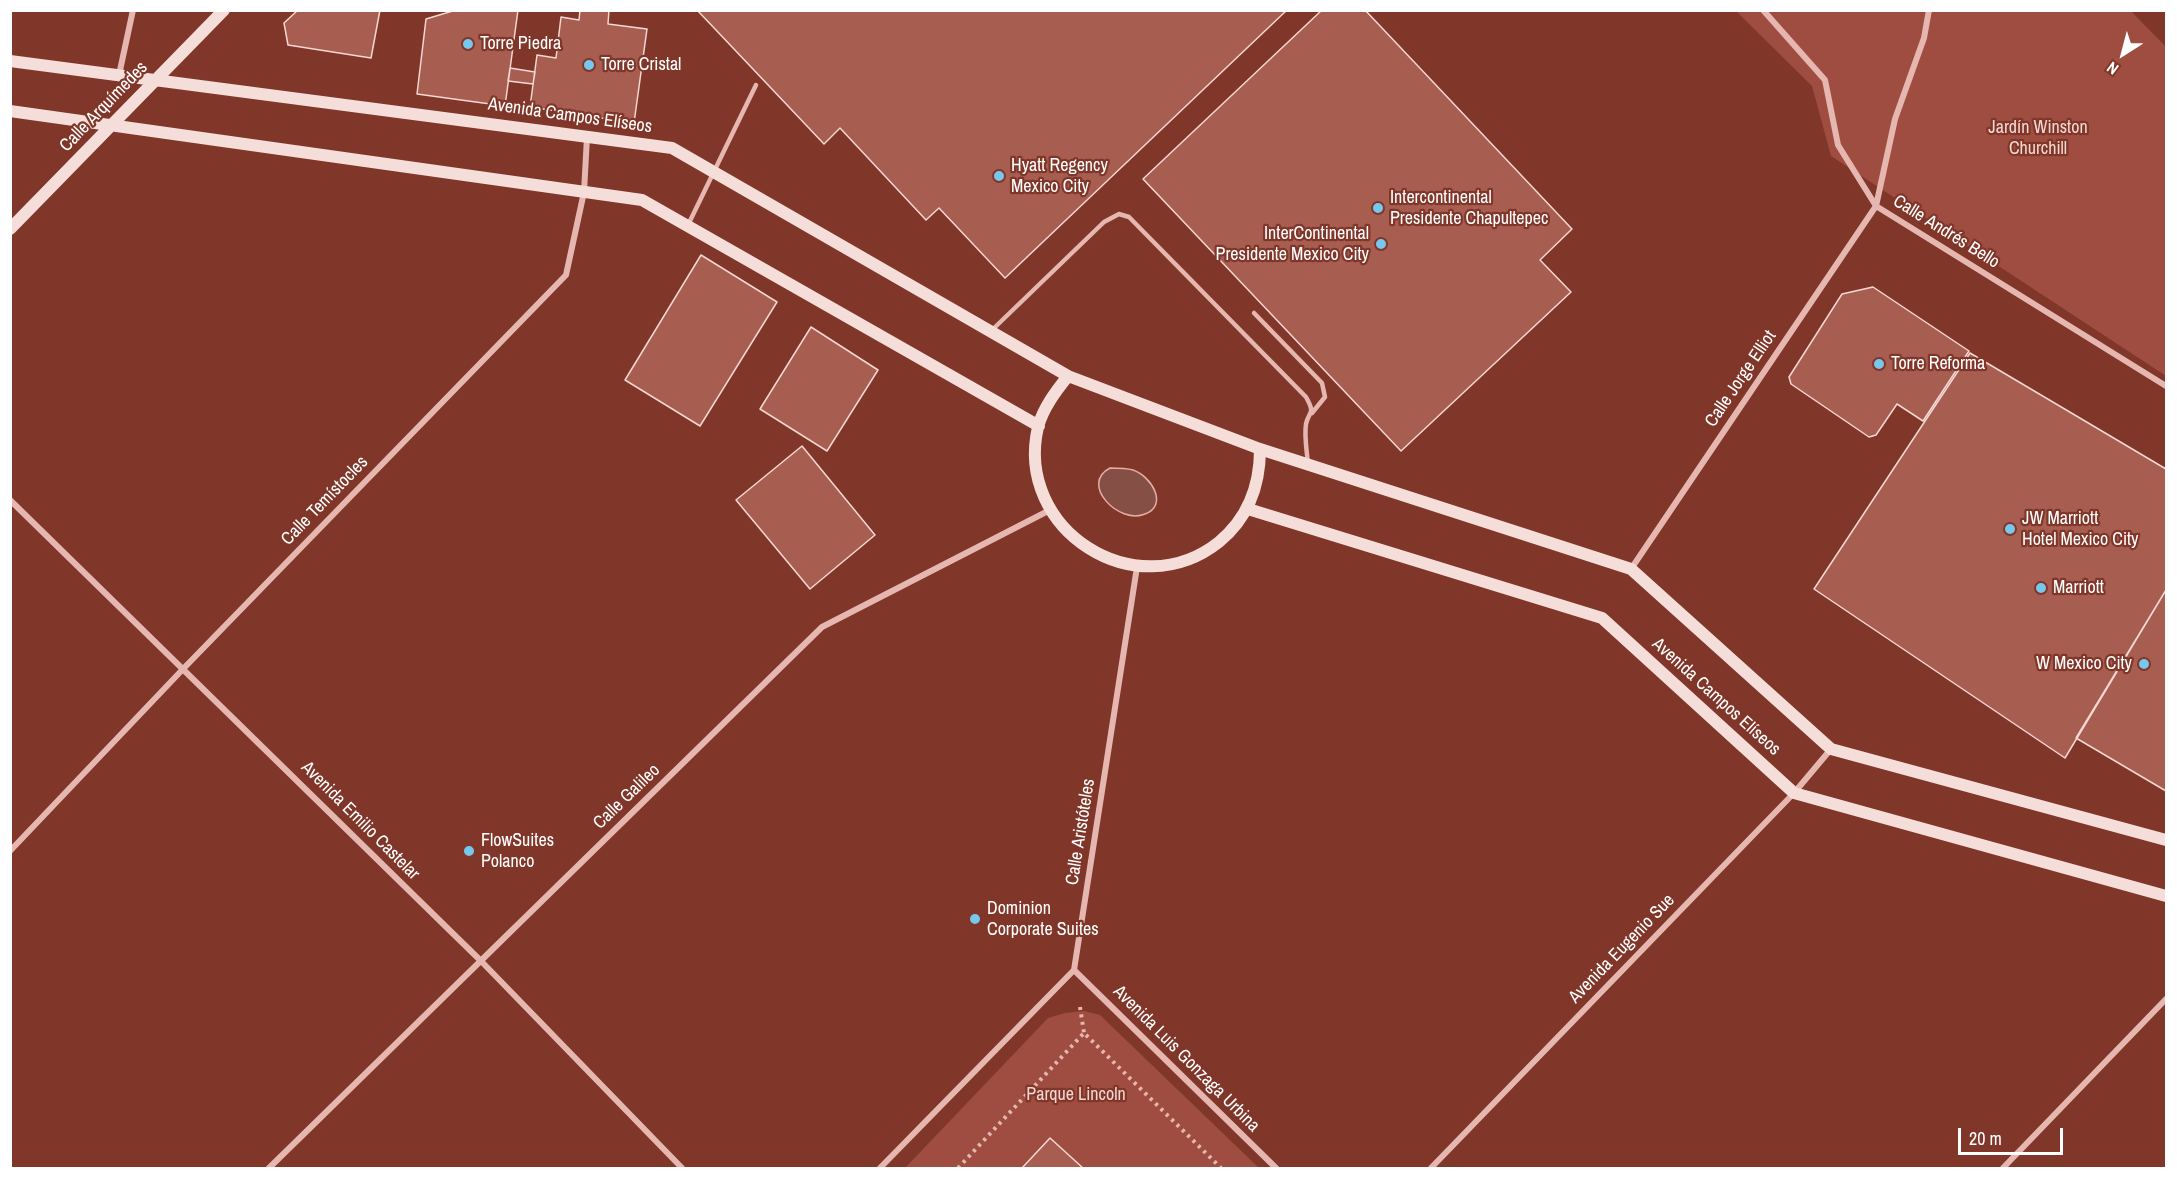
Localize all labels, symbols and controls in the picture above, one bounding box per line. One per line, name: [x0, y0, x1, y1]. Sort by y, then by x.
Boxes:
north arrow: [2093, 24, 2153, 84]
place label: Torre Piedra: [480, 33, 561, 55]
marker: Torre Piedra: [461, 37, 475, 51]
place label: Torre Cristal: [601, 54, 681, 76]
street label: Calle Arquímedes: [55, 57, 153, 157]
text: N: [2102, 57, 2123, 80]
marker: Torre Cristal: [582, 58, 596, 72]
street label: Avenida Campos Elíseos: [487, 94, 653, 138]
park label: Jardín Winston Churchill: [1988, 117, 2088, 160]
place label: Hyatt Regency Mexico City: [1011, 155, 1108, 198]
marker: Hyatt Regency Mexico City: [992, 169, 1006, 183]
place label: Intercontinental Presidente Chapultepec: [1390, 187, 1548, 230]
street label: Calle Andrés Bello: [1889, 191, 2003, 273]
marker: Intercontinental Presidente Chapultepec: [1371, 201, 1385, 215]
place label: InterContinental Presidente Mexico City: [1216, 223, 1369, 266]
marker: InterContinental Presidente Mexico City: [1374, 237, 1388, 251]
street label: Calle Jorge Elliot: [1701, 327, 1781, 431]
place label: Torre Reforma: [1891, 353, 1985, 375]
marker: Torre Reforma: [1872, 357, 1886, 371]
street label: Calle Temístocles: [277, 452, 373, 550]
place label: JW Marriott Hotel Mexico City: [2022, 508, 2138, 550]
marker: JW Marriott Hotel Mexico City: [2003, 522, 2017, 536]
place label: Marriott: [2053, 577, 2104, 599]
marker: Marriott: [2034, 581, 2048, 595]
street label: Avenida Campos Elíseos: [1647, 634, 1785, 760]
place label: W Mexico City: [2036, 653, 2132, 675]
marker: W Mexico City: [2137, 657, 2151, 671]
street label: Avenida Emilio Castelar: [296, 757, 424, 885]
street label: Calle Galileo: [589, 760, 665, 834]
street label: Calle Aristóteles: [1062, 777, 1100, 887]
place label: FlowSuites Polanco: [481, 830, 554, 872]
marker: FlowSuites Polanco: [462, 844, 476, 858]
street label: Avenida Eugenio Sue: [1564, 890, 1680, 1008]
place label: Dominion Corporate Suites: [987, 898, 1099, 940]
marker: Dominion Corporate Suites: [968, 912, 982, 926]
street label: Avenida Luis Gonzaga Urbina: [1108, 981, 1264, 1137]
park label: Parque Lincoln: [1026, 1084, 1126, 1106]
scale bar: [1961, 1116, 2066, 1154]
text: 20 m: [1969, 1126, 2002, 1151]

